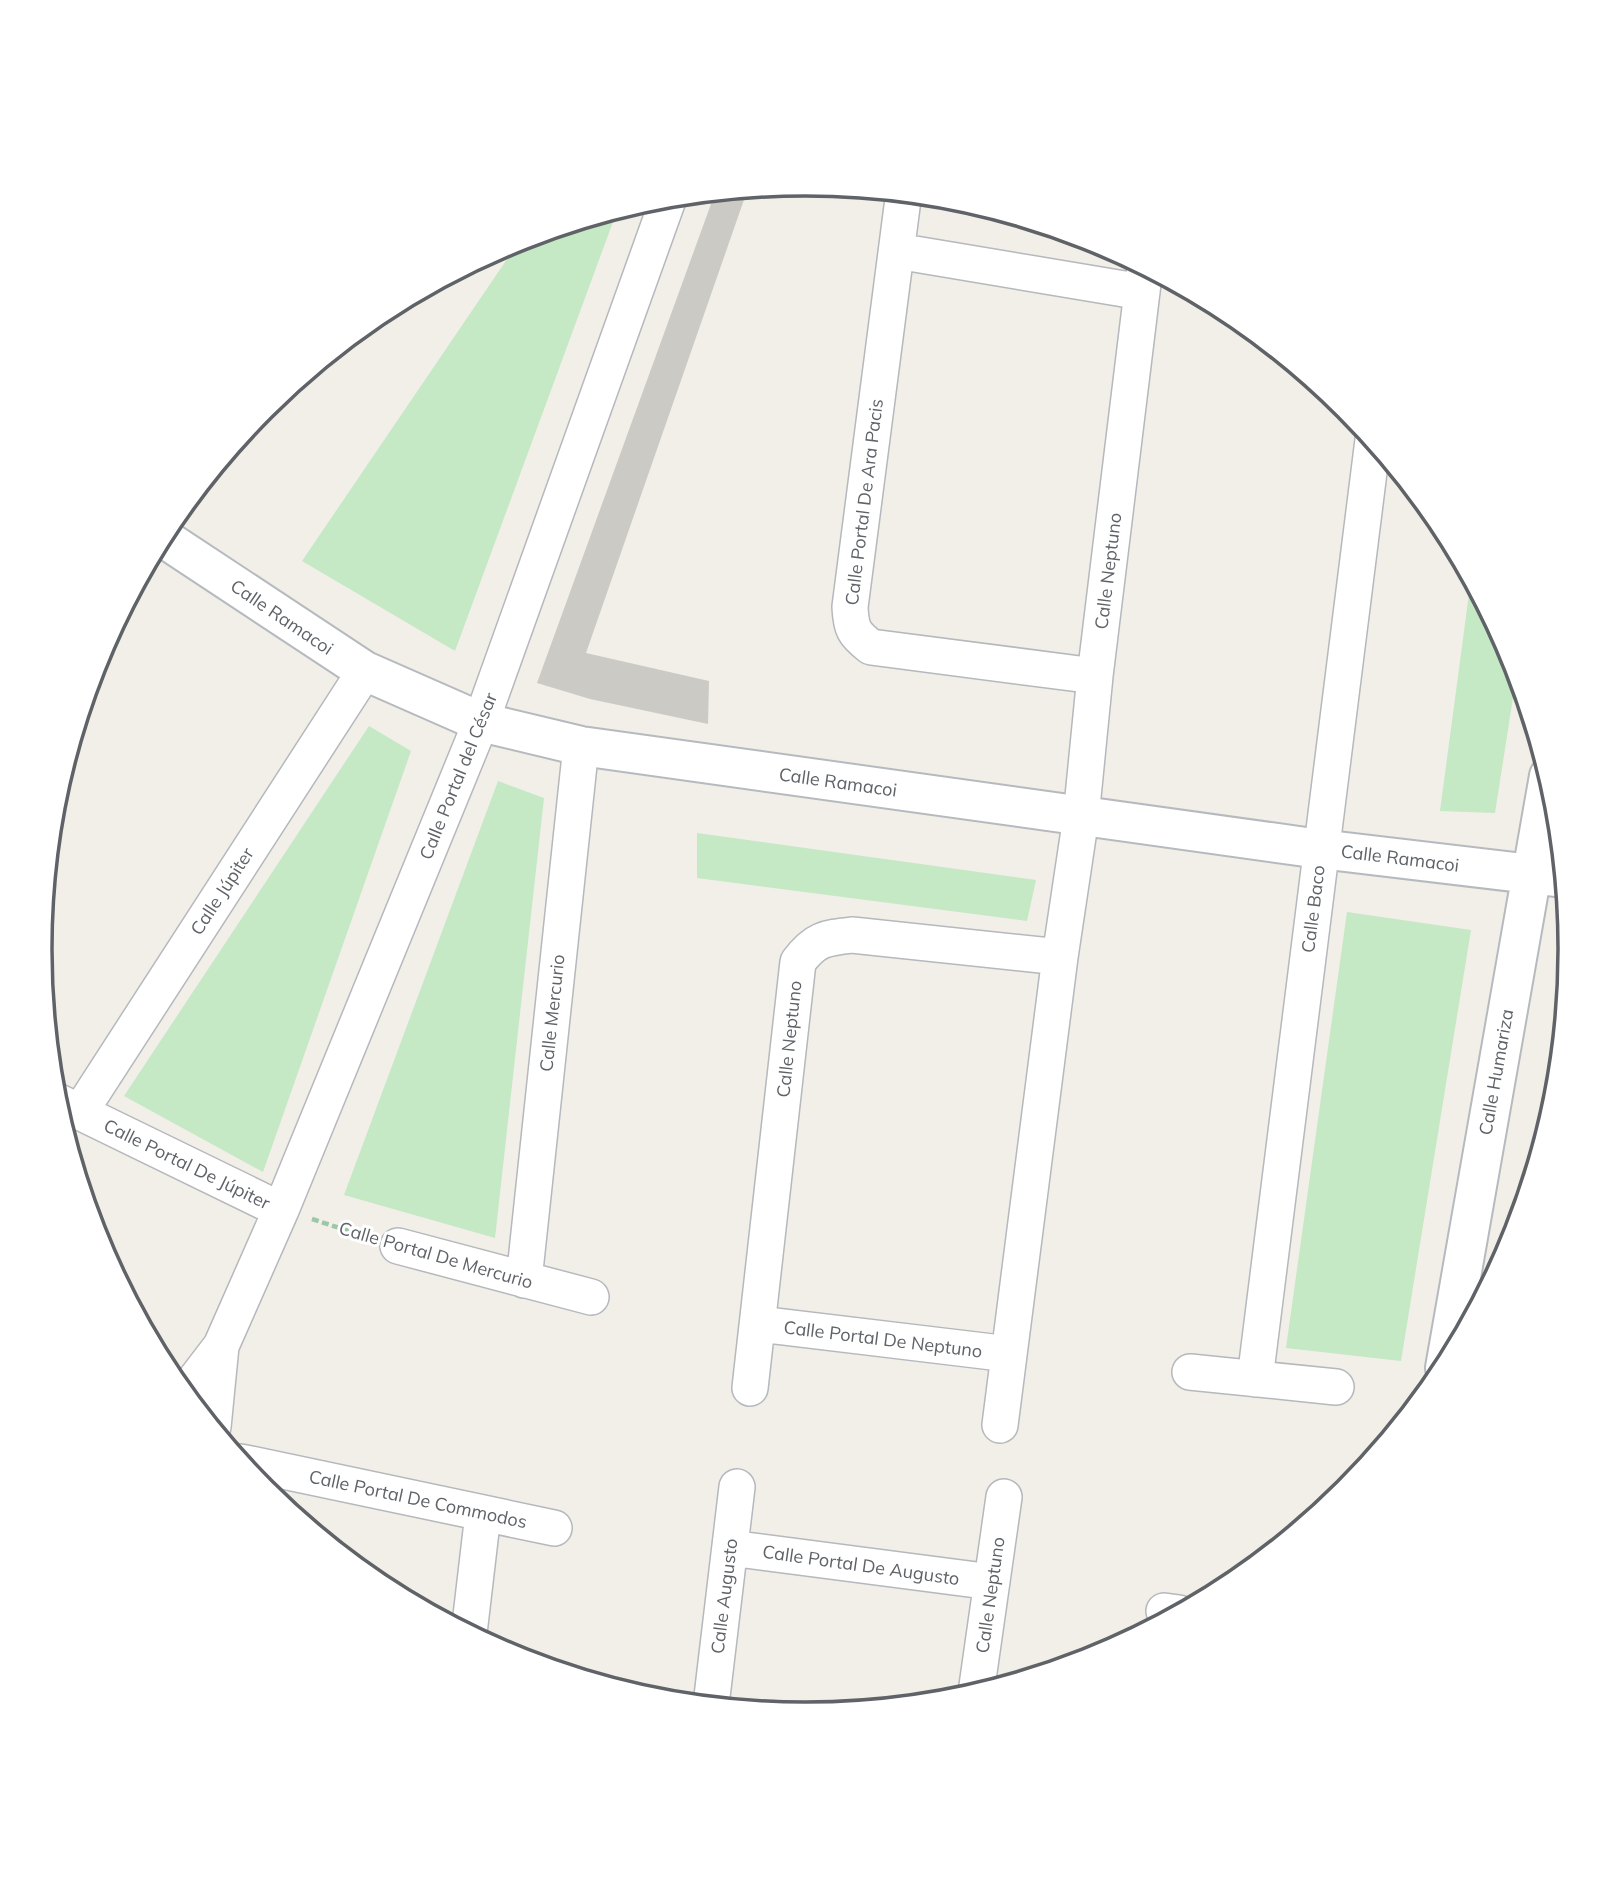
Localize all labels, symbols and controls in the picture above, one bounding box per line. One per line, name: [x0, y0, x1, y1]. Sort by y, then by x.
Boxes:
street label: Calle Portal De Ara Pacis: [840, 397, 888, 607]
street label: Calle Neptuno: [1089, 511, 1127, 631]
street label: Calle Ramacoi: [226, 574, 338, 660]
street label: Calle Portal del César: [414, 689, 502, 863]
street label: Calle Ramacoi: [777, 762, 899, 802]
street label: Calle Ramacoi: [1340, 839, 1460, 877]
street label: Calle Júpiter: [185, 842, 259, 939]
street label: Calle Baco: [1296, 864, 1330, 954]
street label: Calle Mercurio: [534, 953, 570, 1073]
street label: Calle Neptuno: [771, 979, 807, 1099]
street label: Calle Humariza: [1474, 1007, 1518, 1137]
street label: Calle Portal De Júpiter: [100, 1114, 274, 1215]
street label: Calle Portal De Mercurio: [336, 1216, 536, 1294]
street label: Calle Portal De Neptuno: [782, 1315, 984, 1363]
street label: Calle Portal De Commodos: [307, 1465, 529, 1533]
street label: Calle Neptuno: [970, 1535, 1010, 1655]
street label: Calle Augusto: [706, 1537, 742, 1655]
street label: Calle Portal De Augusto: [761, 1540, 961, 1590]

